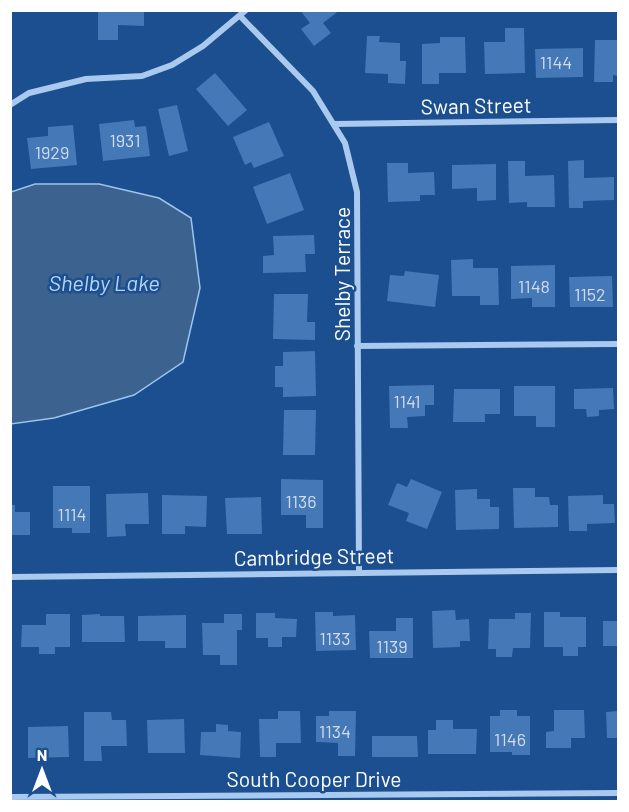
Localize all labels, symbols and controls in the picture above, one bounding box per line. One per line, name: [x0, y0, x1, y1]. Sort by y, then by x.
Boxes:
house number: 1144: [540, 51, 572, 73]
street label: Swan Street: [420, 92, 532, 118]
house number: 1931: [109, 129, 141, 151]
house number: 1929: [35, 141, 69, 163]
street label: Shelby Terrace: [329, 207, 354, 341]
water label: Shelby Lake: [48, 269, 160, 295]
house number: 1148: [518, 275, 550, 297]
house number: 1152: [574, 283, 606, 305]
house number: 1141: [393, 390, 421, 412]
house number: 1136: [285, 490, 317, 512]
house number: 1114: [58, 503, 86, 525]
street label: Cambridge Street: [234, 542, 394, 570]
house number: 1133: [319, 627, 351, 649]
house number: 1139: [376, 635, 408, 657]
house number: 1134: [319, 720, 351, 742]
house number: 1146: [494, 728, 526, 750]
north arrow: [12, 740, 72, 800]
text: N: [37, 745, 47, 764]
street label: South Cooper Drive: [226, 766, 402, 791]

